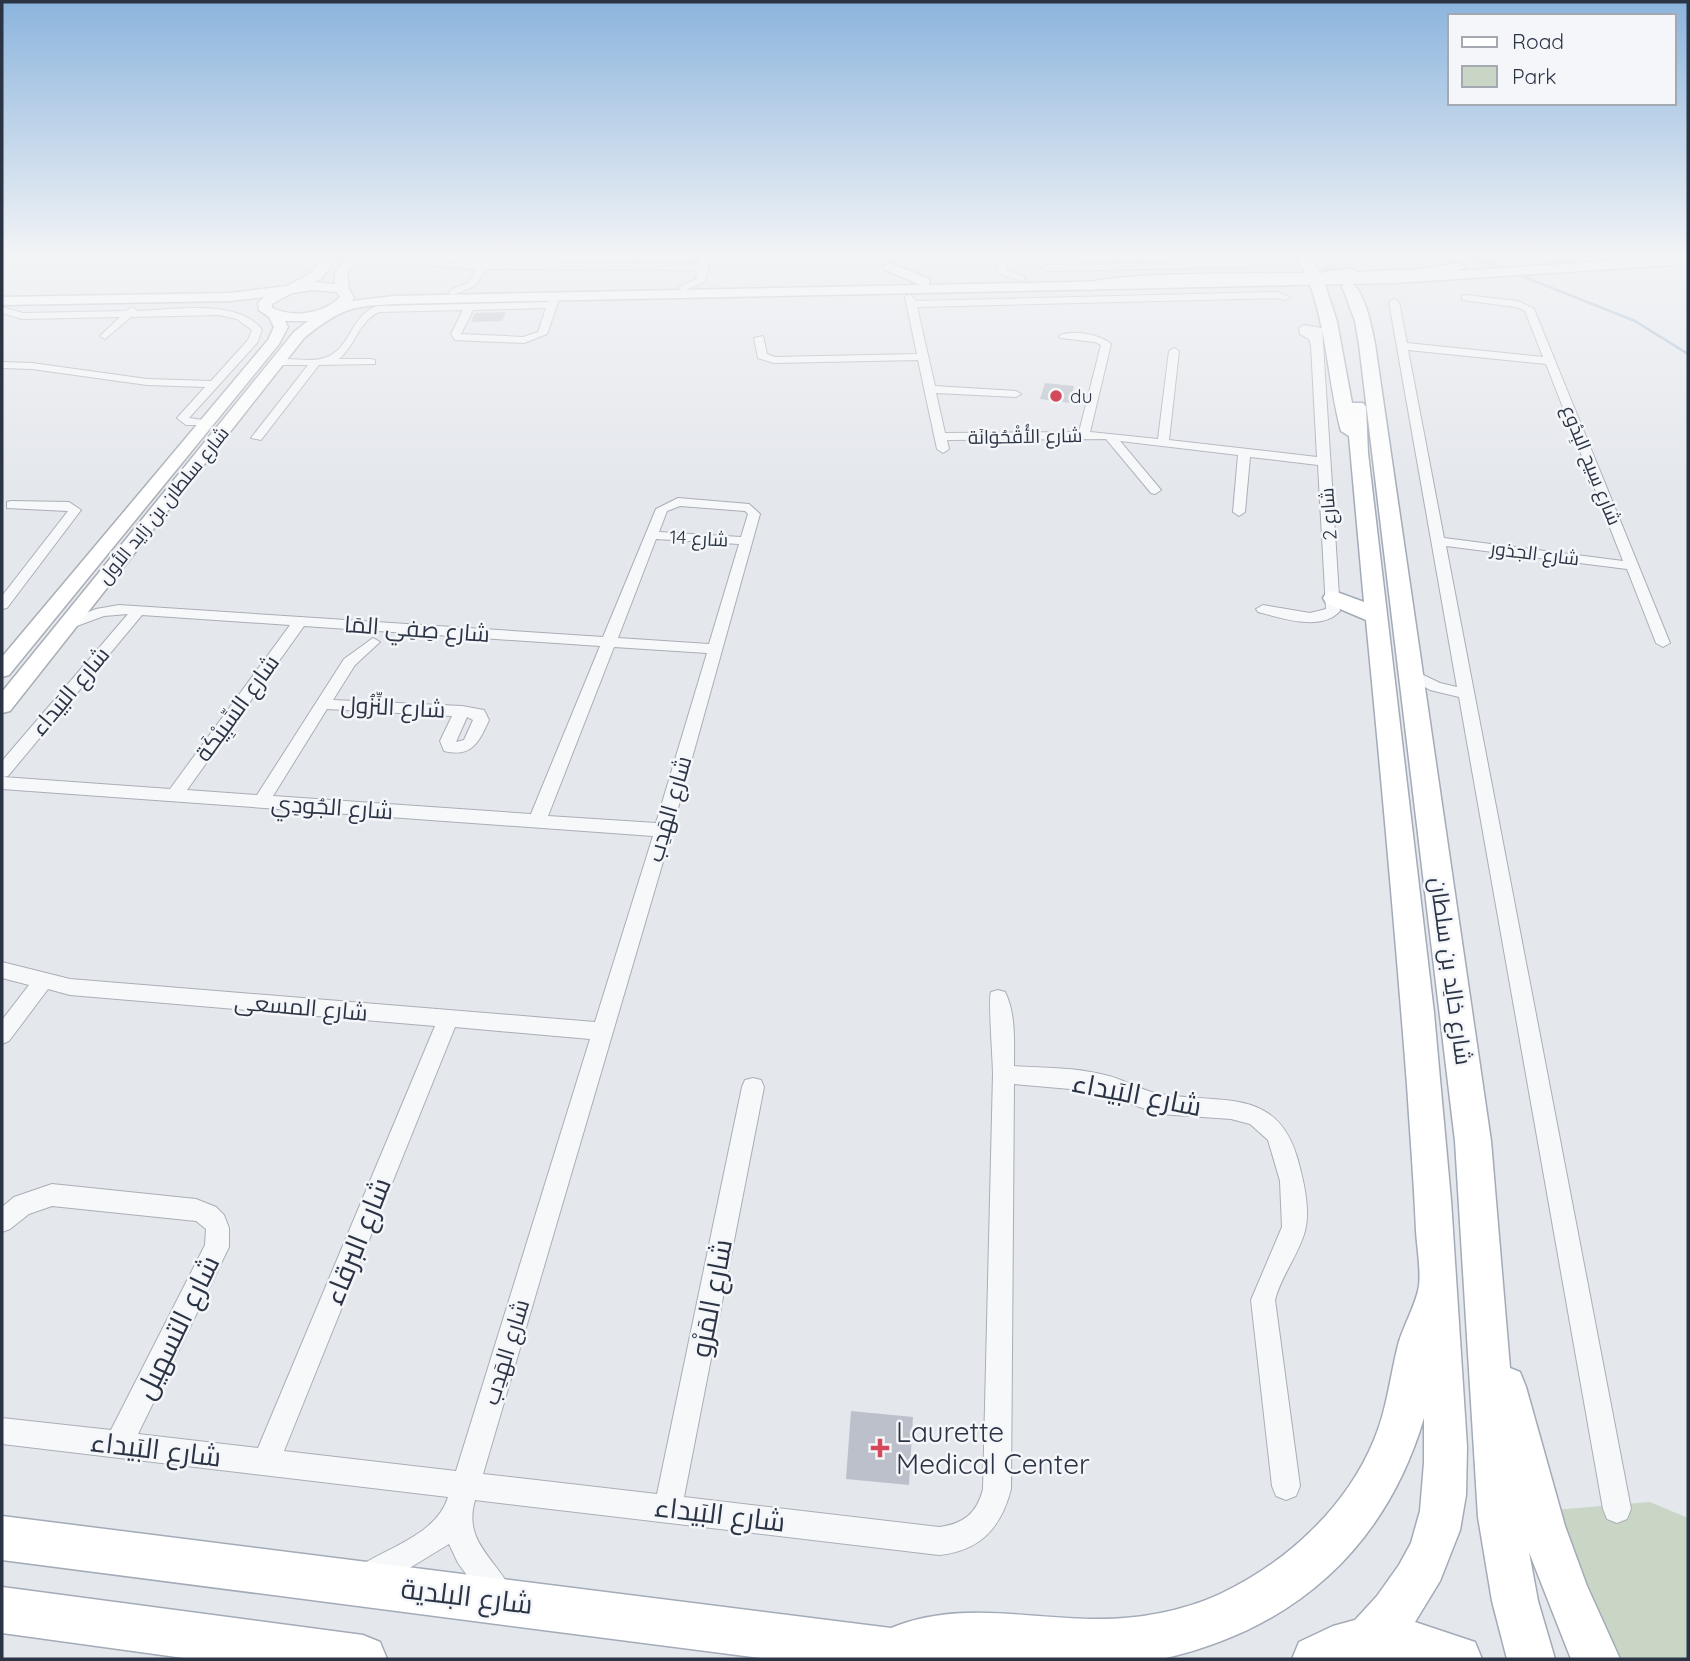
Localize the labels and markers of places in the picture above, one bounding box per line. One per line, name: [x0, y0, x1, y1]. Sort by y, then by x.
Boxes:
place label: du: [1070, 384, 1093, 408]
marker: du: [1048, 388, 1064, 404]
place label: Laurette Medical Center: [896, 1414, 1090, 1481]
marker: Laurette Medical Center: [870, 1438, 890, 1458]

